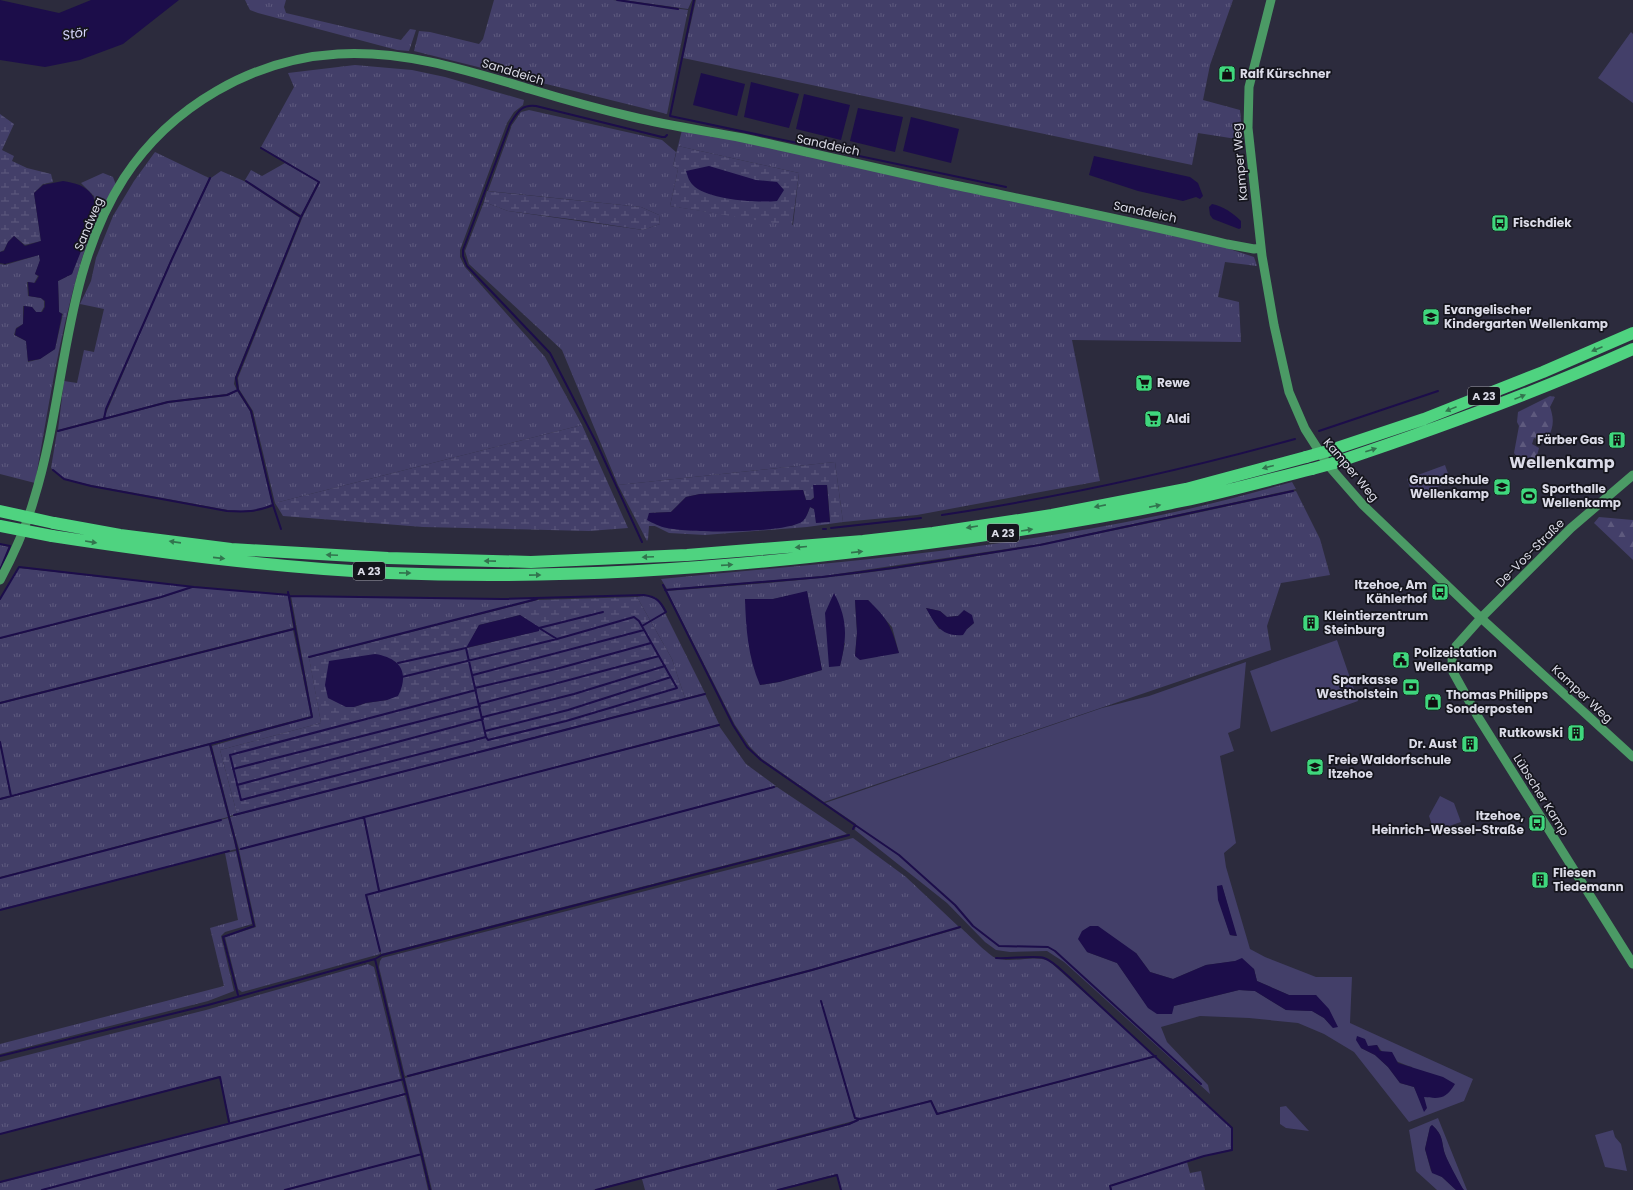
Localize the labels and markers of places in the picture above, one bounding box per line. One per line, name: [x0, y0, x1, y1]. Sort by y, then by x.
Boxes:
shop icon: Ralf Kürschner: [1217, 64, 1237, 84]
place label: Ralf Kürschner: [1240, 65, 1331, 82]
bus stop icon: Fischdiek: [1490, 213, 1510, 233]
place label: Fischdiek: [1513, 214, 1572, 231]
place label: Evangelischer Kindergarten Wellenkamp: [1444, 301, 1608, 332]
school or university icon: Evangelischer Kindergarten Wellenkamp: [1421, 307, 1441, 327]
supermarket icon: Rewe: [1134, 373, 1154, 393]
place label: Rewe: [1157, 374, 1191, 391]
supermarket icon: Aldi: [1143, 409, 1163, 429]
place label: Aldi: [1166, 410, 1190, 427]
building icon: Färber Gas: [1607, 430, 1627, 450]
place label: Färber Gas: [1537, 431, 1604, 448]
place label: Grundschule Wellenkamp: [1409, 471, 1490, 502]
school or university icon: Grundschule Wellenkamp: [1492, 477, 1512, 497]
place label: Sporthalle Wellenkamp: [1542, 480, 1621, 511]
sports icon: Sporthalle Wellenkamp: [1519, 486, 1539, 506]
place label: Itzehoe, Am Kählerhof: [1355, 576, 1428, 607]
bus stop icon: Itzehoe, Am Kählerhof: [1430, 582, 1450, 602]
place label: Kleintierzentrum Steinburg: [1324, 607, 1428, 638]
building icon: Kleintierzentrum Steinburg: [1301, 613, 1321, 633]
place label: Polizeistation Wellenkamp: [1414, 644, 1497, 675]
public building icon: Polizeistation Wellenkamp: [1391, 650, 1411, 670]
place label: Sparkasse Westholstein: [1317, 671, 1399, 702]
bank icon: Sparkasse Westholstein: [1401, 677, 1421, 697]
place label: Thomas Philipps Sonderposten: [1446, 686, 1548, 717]
shop icon: Thomas Philipps Sonderposten: [1423, 692, 1443, 712]
building icon: Rutkowski: [1566, 723, 1586, 743]
place label: Rutkowski: [1499, 724, 1563, 741]
building icon: Dr. Aust: [1460, 734, 1480, 754]
place label: Dr. Aust: [1409, 735, 1457, 752]
place label: Freie Waldorfschule Itzehoe: [1328, 751, 1452, 782]
school or university icon: Freie Waldorfschule Itzehoe: [1305, 757, 1325, 777]
place label: Itzehoe, Heinrich-Wessel-Straße: [1372, 807, 1525, 838]
bus stop icon: Itzehoe, Heinrich-Wessel-Straße: [1527, 813, 1547, 833]
place label: Fliesen Tiedemann: [1553, 864, 1624, 895]
building icon: Fliesen Tiedemann: [1530, 870, 1550, 890]

